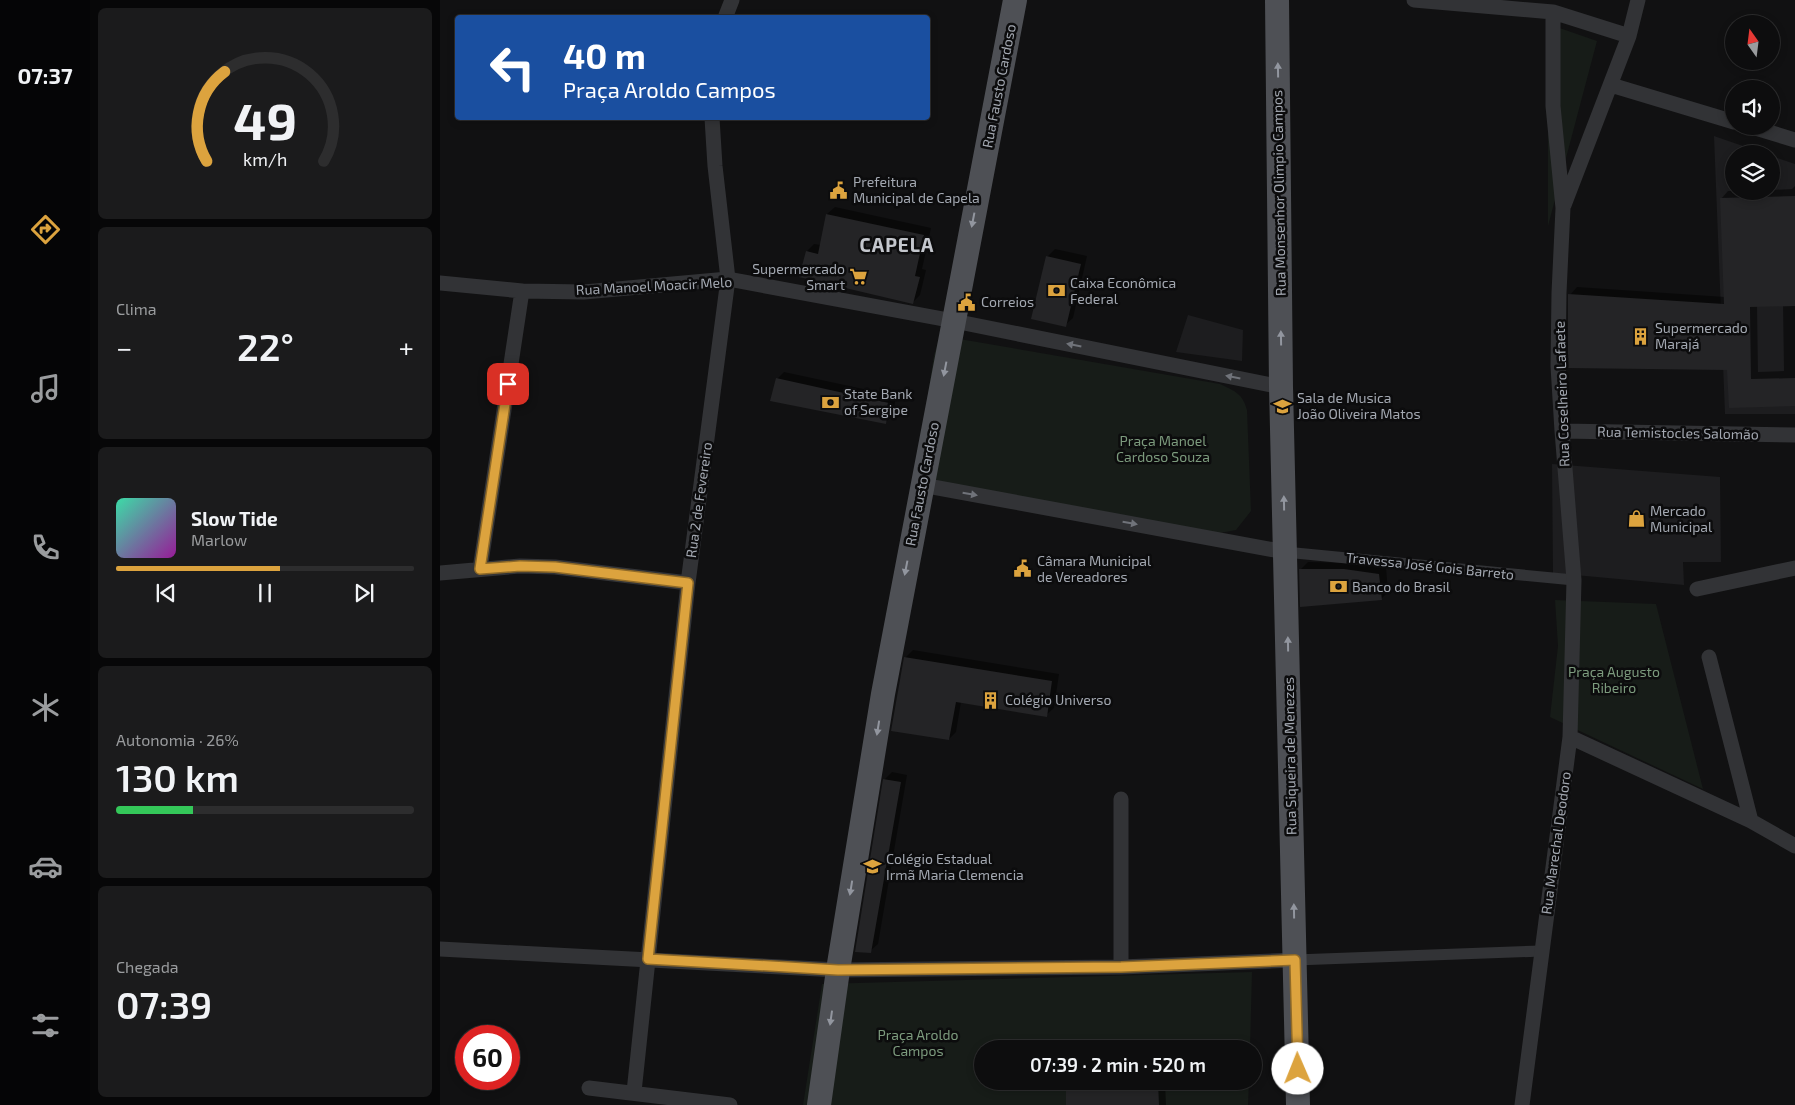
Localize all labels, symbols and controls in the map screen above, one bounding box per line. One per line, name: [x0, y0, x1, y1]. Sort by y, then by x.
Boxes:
north arrow: [1725, 15, 1780, 70]
map controls: [1725, 15, 1780, 200]
street label: Rua Fausto Cardoso: [978, 22, 1019, 149]
text: 40 m: [563, 34, 646, 76]
icon: left: [480, 35, 545, 100]
text: 07:37: [17, 62, 73, 88]
one-way arrow: [1273, 62, 1281, 78]
text: Praça Aroldo Campos: [563, 76, 776, 102]
button: sound: [1725, 80, 1780, 135]
text: 49: [233, 88, 297, 150]
street label: Rua Monsenhor Olimpio Campos: [1268, 90, 1289, 296]
button: layers: [1725, 145, 1780, 200]
text: km/h: [243, 148, 287, 170]
place label: Prefeitura Municipal de Capela: [853, 173, 980, 206]
public building icon: Prefeitura Municipal de Capela: [829, 180, 849, 200]
icon: directions: [28, 212, 63, 247]
one-way arrow: [969, 212, 977, 228]
district label: CAPELA: [860, 233, 934, 256]
place label: Supermercado Smart: [752, 260, 845, 293]
supermarket icon: Supermercado Smart: [849, 267, 869, 287]
street label: Rua Manoel Moacir Melo: [575, 273, 733, 298]
place label: Caixa Econômica Federal: [1070, 274, 1176, 307]
bank icon: Caixa Econômica Federal: [1046, 281, 1066, 301]
public building icon: Correios: [957, 292, 977, 312]
place label: Correios: [981, 293, 1034, 310]
text: Clima: [116, 299, 157, 318]
place label: Supermercado Marajá: [1655, 319, 1748, 352]
street label: Rua Coselheiro Lafaete: [1550, 321, 1573, 467]
text: 22°: [237, 323, 294, 369]
building icon: Supermercado Marajá: [1631, 326, 1651, 346]
text: −: [116, 330, 132, 364]
text: +: [399, 330, 414, 364]
one-way arrow: [1277, 330, 1285, 346]
one-way arrow: [1066, 341, 1082, 349]
one-way arrow: [940, 361, 948, 377]
pin: [487, 363, 529, 405]
icon: arrive: [494, 370, 522, 398]
icon: music: [28, 371, 63, 406]
one-way arrow: [1226, 373, 1241, 381]
place label: State Bank of Sergipe: [844, 385, 912, 418]
place label: Sala de Musica João Oliveira Matos: [1297, 389, 1421, 422]
bank icon: State Bank of Sergipe: [820, 392, 840, 412]
school or university icon: Sala de Musica João Oliveira Matos: [1273, 396, 1293, 416]
street label: Rua Fausto Cardoso: [901, 420, 942, 547]
street label: Rua Temistocles Salomão: [1597, 423, 1759, 442]
park label: Praça Manoel Cardoso Souza: [1116, 432, 1210, 465]
street label: Rua 2 de Fevereiro: [682, 441, 715, 559]
one-way arrow: [962, 491, 978, 499]
one-way arrow: [1280, 495, 1288, 511]
place label: Mercado Municipal: [1650, 502, 1713, 535]
text: Slow Tide: [191, 507, 278, 530]
shop icon: Mercado Municipal: [1626, 509, 1646, 529]
one-way arrow: [1122, 520, 1138, 528]
icon: phone: [28, 530, 63, 565]
text: Marlow: [191, 530, 247, 549]
street label: Travessa José Gois Barreto: [1345, 548, 1515, 583]
place label: Câmara Municipal de Vereadores: [1037, 552, 1152, 585]
public building icon: Câmara Municipal de Vereadores: [1013, 559, 1033, 579]
one-way arrow: [902, 560, 910, 576]
bank icon: Banco do Brasil: [1328, 577, 1348, 597]
place label: Banco do Brasil: [1352, 578, 1451, 595]
icon: previous: [152, 579, 180, 607]
icon: pause: [251, 579, 279, 607]
icon: next: [350, 579, 378, 607]
one-way arrow: [1283, 635, 1291, 651]
park label: Praça Augusto Ribeiro: [1568, 663, 1660, 696]
street label: Rua Siqueira de Menezes: [1280, 677, 1299, 835]
icon: climate: [28, 690, 63, 725]
building icon: Colégio Universo: [981, 690, 1001, 710]
place label: Colégio Universo: [1005, 691, 1111, 708]
one-way arrow: [873, 720, 881, 736]
text: Autonomia · 26%: [116, 730, 239, 749]
text: 130 km: [116, 754, 239, 800]
street label: Rua Marechal Deodoro: [1537, 770, 1574, 915]
icon: car: [28, 849, 63, 884]
place label: Colégio Estadual Irmã Maria Clemencia: [886, 850, 1024, 883]
school or university icon: Colégio Estadual Irmã Maria Clemencia: [862, 857, 882, 877]
one-way arrow: [847, 880, 855, 896]
one-way arrow: [1290, 903, 1298, 919]
text: Chegada: [116, 957, 179, 976]
text: 07:39: [116, 981, 212, 1027]
icon: filters: [28, 1008, 63, 1043]
one-way arrow: [827, 1010, 835, 1026]
speed limit sign: 60: [455, 1025, 520, 1090]
park label: Praça Aroldo Campos: [877, 1026, 959, 1059]
position arrow: [1271, 1042, 1323, 1094]
text: 07:39 · 2 min · 520 m: [1030, 1053, 1206, 1076]

